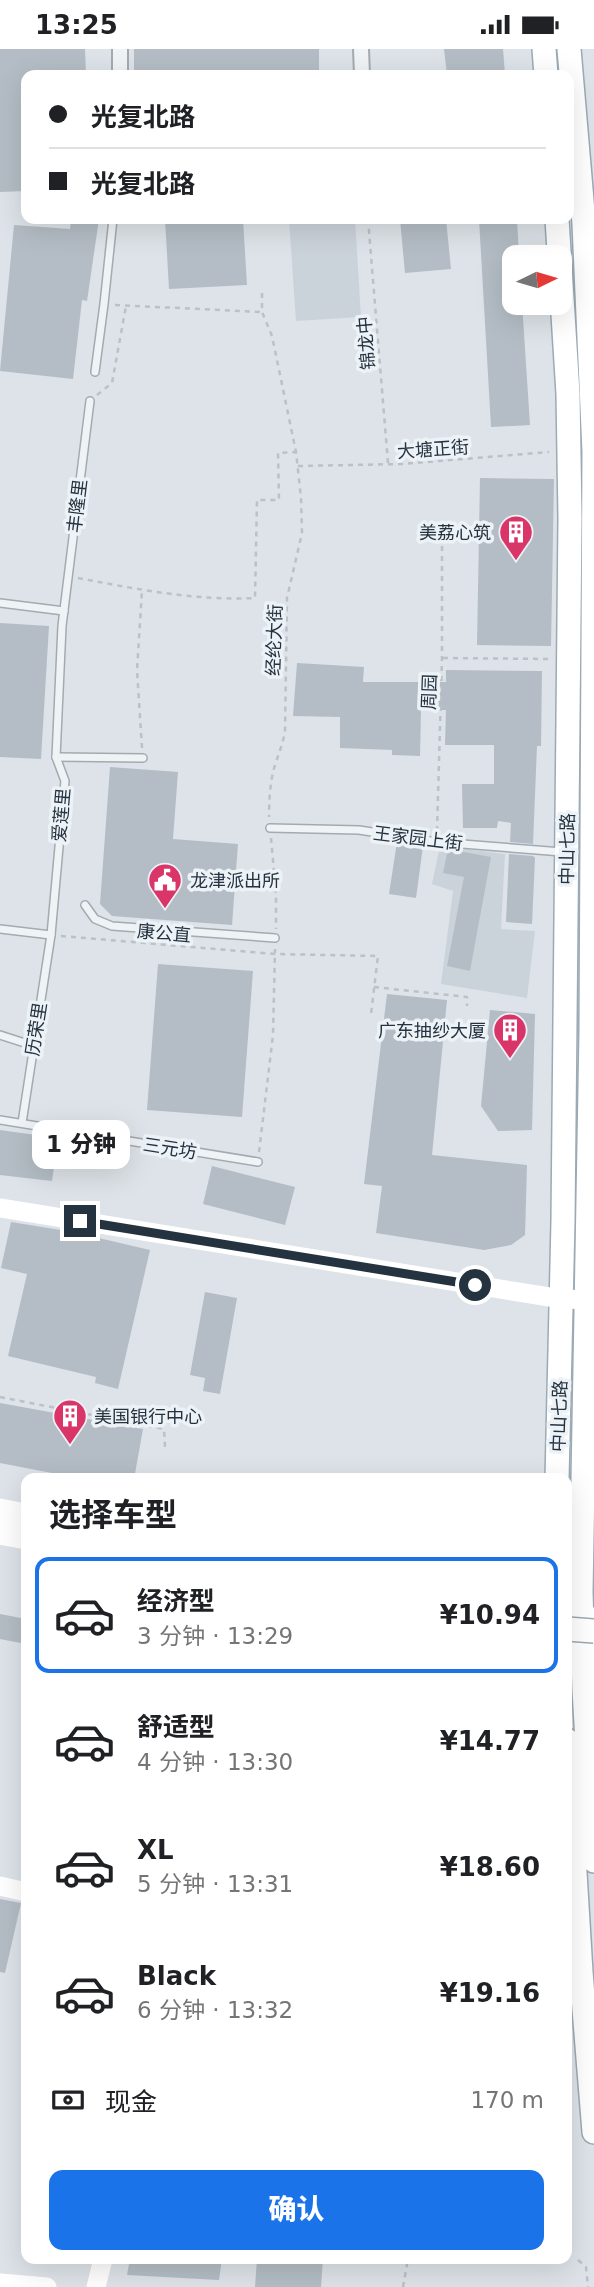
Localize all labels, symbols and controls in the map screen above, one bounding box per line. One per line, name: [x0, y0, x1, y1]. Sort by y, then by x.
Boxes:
text: 13:25: [35, 10, 118, 40]
text: 光复北路: [91, 102, 195, 132]
text: 光复北路: [91, 169, 195, 199]
north arrow: [502, 245, 572, 315]
map controls: [502, 245, 572, 315]
street label: 锦龙中: [353, 315, 379, 371]
street label: 大塘正街: [396, 436, 470, 462]
street label: 丰隆里: [63, 478, 91, 534]
building icon: 美荔心筑: [497, 513, 535, 562]
place label: 美荔心筑: [419, 522, 491, 543]
street label: 经纶大街: [262, 604, 286, 676]
street label: 周园: [418, 674, 440, 710]
street label: 爱莲里: [48, 787, 74, 843]
street label: 中山七路: [556, 813, 578, 885]
street label: 王家园上街: [372, 822, 464, 854]
public building icon: 龙津派出所: [146, 861, 184, 910]
place label: 龙津派出所: [190, 870, 280, 891]
street label: 康公直: [136, 920, 192, 946]
street label: 历荣里: [21, 1001, 51, 1057]
building icon: 广东抽纱大厦: [491, 1011, 529, 1060]
place label: 广东抽纱大厦: [378, 1020, 486, 1041]
callout: 1 分钟: [31, 1119, 129, 1169]
text: 1 分钟: [46, 1131, 116, 1157]
street label: 三元坊: [142, 1133, 198, 1163]
route end: [64, 1205, 96, 1237]
route start: [459, 1269, 491, 1301]
street label: 中山七路: [547, 1380, 571, 1452]
building icon: 美国银行中心: [51, 1397, 89, 1446]
place label: 美国银行中心: [94, 1406, 202, 1427]
text: 选择车型: [49, 1496, 177, 1534]
icon: car: [53, 1584, 116, 1647]
text: 经济型: [137, 1586, 215, 1616]
text: ¥10.94: [440, 1600, 540, 1630]
text: 3 分钟 · 13:29: [137, 1623, 293, 1649]
icon: car: [53, 1710, 116, 1773]
text: 舒适型: [137, 1712, 215, 1742]
text: ¥14.77: [440, 1726, 540, 1756]
text: 4 分钟 · 13:30: [137, 1749, 293, 1775]
text: XL: [137, 1835, 174, 1865]
icon: car: [53, 1836, 116, 1899]
text: ¥18.60: [440, 1852, 540, 1882]
text: 5 分钟 · 13:31: [137, 1871, 293, 1897]
text: Black: [137, 1961, 216, 1991]
icon: car: [53, 1962, 116, 2025]
text: ¥19.16: [440, 1978, 540, 2008]
text: 6 分钟 · 13:32: [137, 1997, 293, 2023]
icon: cash: [49, 2081, 87, 2119]
text: 现金: [105, 2087, 157, 2117]
text: 170 m: [470, 2087, 544, 2113]
button: 确认: [49, 2170, 544, 2250]

